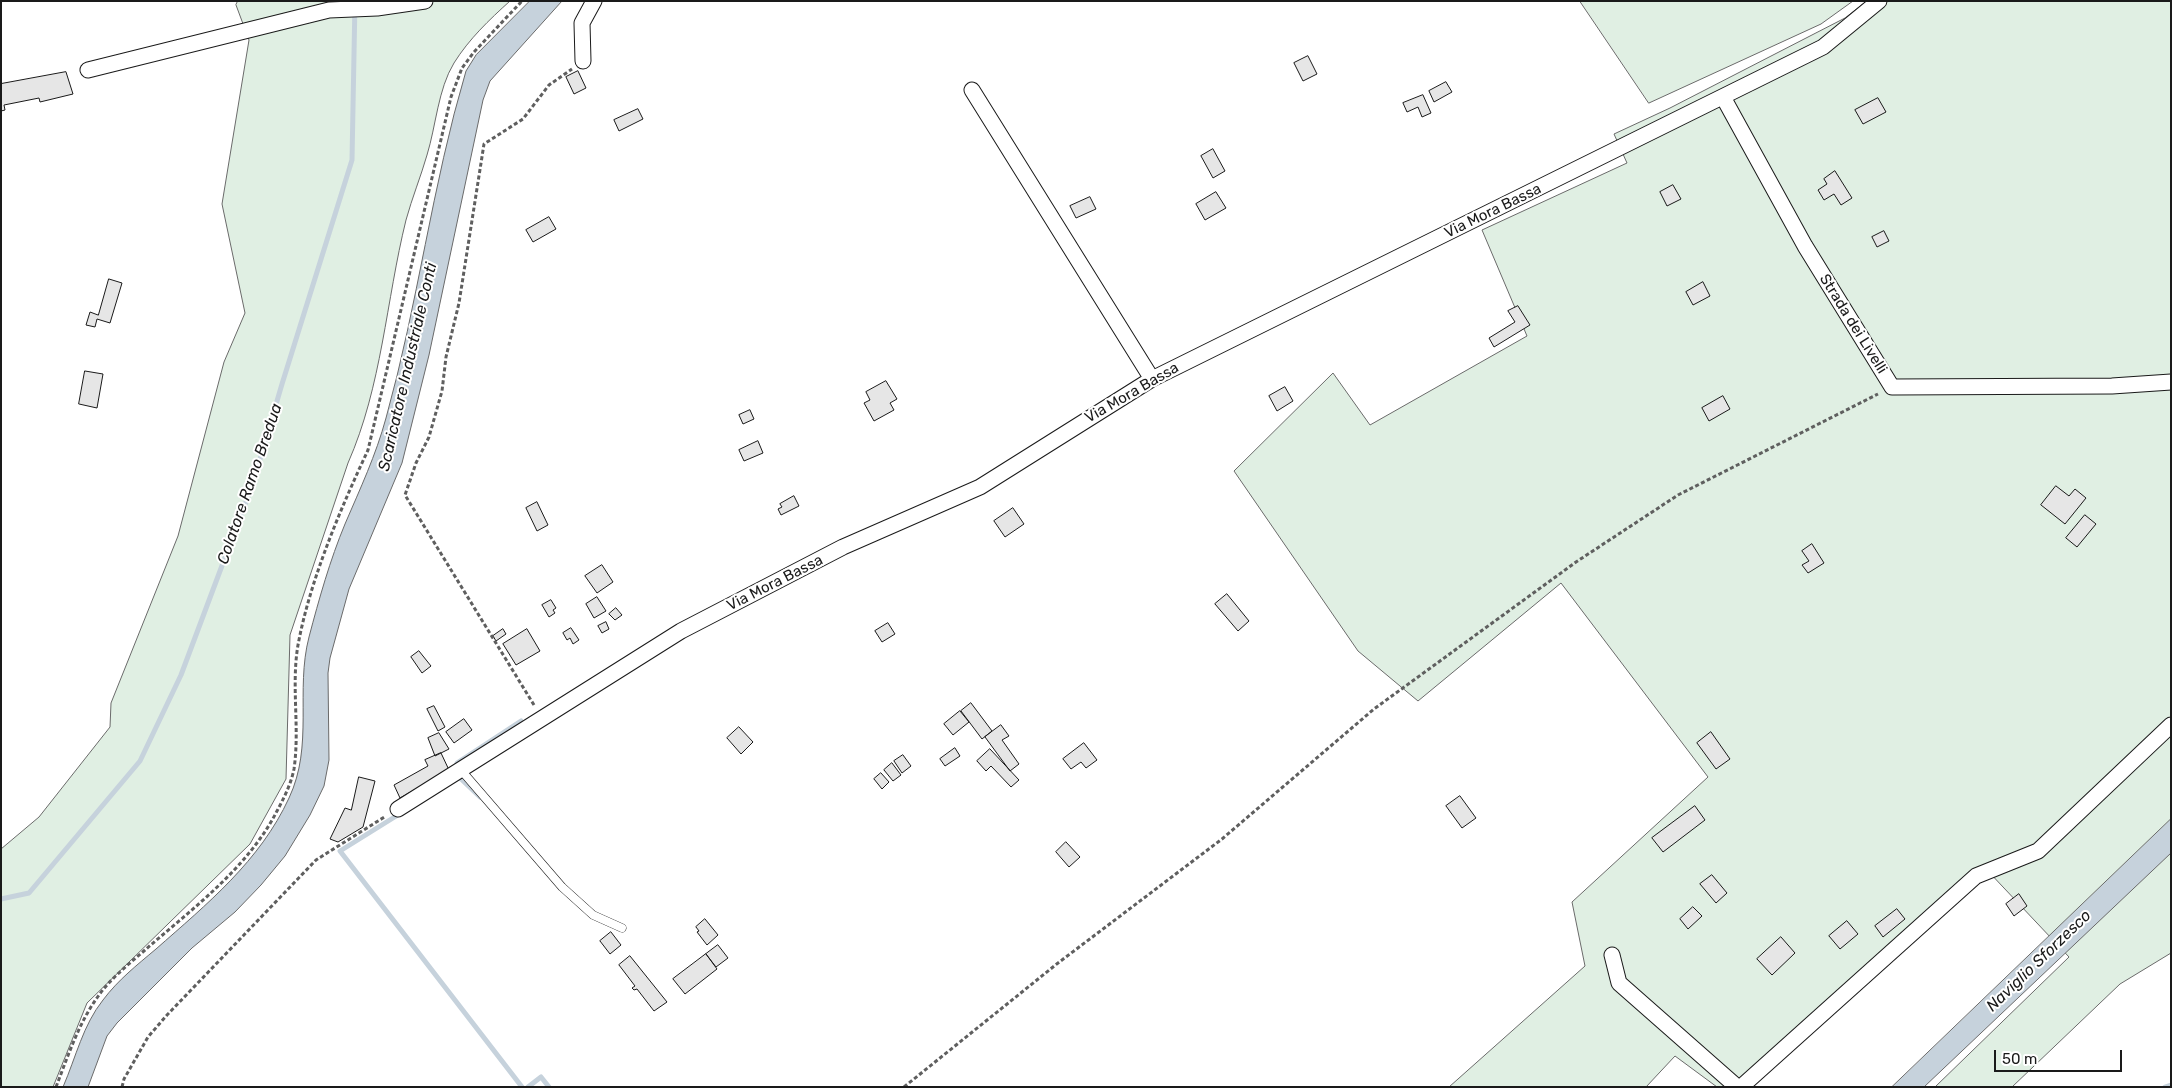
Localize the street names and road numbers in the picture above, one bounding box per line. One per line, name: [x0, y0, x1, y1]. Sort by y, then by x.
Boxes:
street label: Via Mora Bassa: [1442, 180, 1544, 242]
street label: Strada dei Livelli: [1815, 271, 1891, 377]
street label: Via Mora Bassa: [1082, 359, 1182, 427]
street label: Via Mora Bassa: [724, 551, 826, 615]

